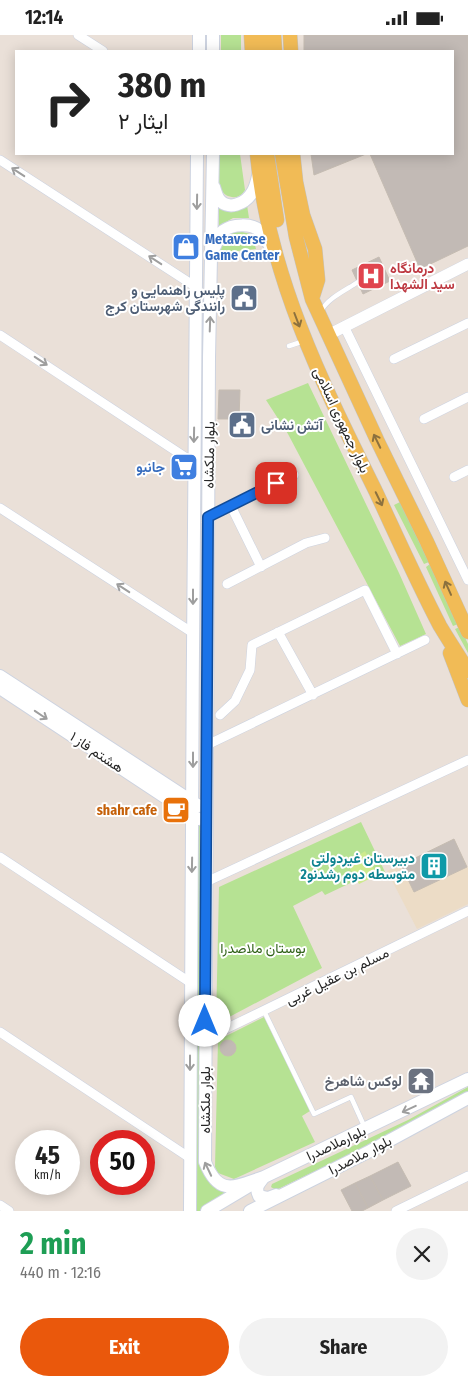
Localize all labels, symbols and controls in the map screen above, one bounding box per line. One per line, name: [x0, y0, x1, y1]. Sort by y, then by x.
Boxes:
text: 12:14: [25, 6, 63, 29]
text: 380 m: [118, 64, 206, 106]
icon: right: [35, 70, 100, 135]
text: ایثار ۲: [118, 108, 168, 135]
one-way arrow: [12, 167, 26, 177]
one-way arrow: [192, 194, 202, 210]
place label: Metaverse Game Center: [205, 231, 280, 264]
shop icon: Metaverse Game Center: [171, 232, 201, 262]
one-way arrow: [148, 255, 162, 265]
place label: درمانگاه سید الشهدا: [390, 260, 455, 293]
hospital icon: درمانگاه سید الشهدا: [356, 261, 386, 291]
place label: پلیس راهنمایی و رانندگی شهرستان کرج: [105, 282, 225, 316]
public building icon: پلیس راهنمایی و رانندگی شهرستان کرج: [229, 283, 259, 313]
one-way arrow: [293, 312, 302, 327]
one-way arrow: [205, 316, 215, 332]
one-way arrow: [33, 357, 47, 367]
street label: بلوار جمهوری اسلامی: [310, 365, 373, 476]
public building icon: آتش نشانی: [227, 410, 257, 440]
place label: آتش نشانی: [261, 417, 324, 434]
street label: بلوار ملکشاه: [200, 421, 219, 489]
one-way arrow: [189, 426, 199, 443]
one-way arrow: [372, 434, 381, 449]
supermarket icon: جانبو: [169, 452, 199, 482]
place label: جانبو: [136, 459, 165, 476]
pin: [255, 462, 297, 504]
icon: arrive: [262, 469, 290, 497]
one-way arrow: [374, 492, 384, 507]
one-way arrow: [443, 580, 453, 595]
one-way arrow: [116, 583, 130, 593]
one-way arrow: [188, 589, 198, 605]
one-way arrow: [33, 710, 47, 720]
street label: هشتم فاز ۱: [67, 728, 127, 777]
one-way arrow: [188, 752, 198, 768]
cafe icon: shahr cafe: [161, 795, 191, 825]
place label: shahr cafe: [97, 802, 157, 819]
place label: دبیرستان غیردولتی متوسطه دوم رشدنو2: [299, 850, 415, 883]
building icon: دبیرستان غیردولتی متوسطه دوم رشدنو2: [419, 851, 449, 881]
one-way arrow: [188, 857, 197, 873]
park label: بوستان ملاصدرا: [220, 940, 306, 957]
street label: مسلم بن عقیل غربی: [283, 944, 392, 1009]
position arrow: [178, 994, 230, 1046]
one-way arrow: [185, 1054, 195, 1071]
street label: بلوار ملکشاه: [197, 1066, 214, 1134]
temple icon: لوکس شاهرخ: [406, 1066, 436, 1096]
place label: لوکس شاهرخ: [325, 1073, 402, 1091]
one-way arrow: [402, 1104, 417, 1114]
street label: بلوارملاصدرا: [304, 1122, 369, 1165]
speed limit sign: 50: [90, 1130, 155, 1195]
street label: بلوار ملاصدرا: [326, 1132, 395, 1179]
text: 45: [35, 1141, 60, 1171]
one-way arrow: [203, 1162, 213, 1177]
text: km/h: [34, 1168, 61, 1182]
text: 2 min: [20, 1226, 87, 1262]
button: close: [396, 1228, 448, 1280]
text: 440 m · 12:16: [20, 1263, 101, 1282]
button: Exit: [20, 1318, 229, 1376]
button: Share: [239, 1318, 448, 1376]

